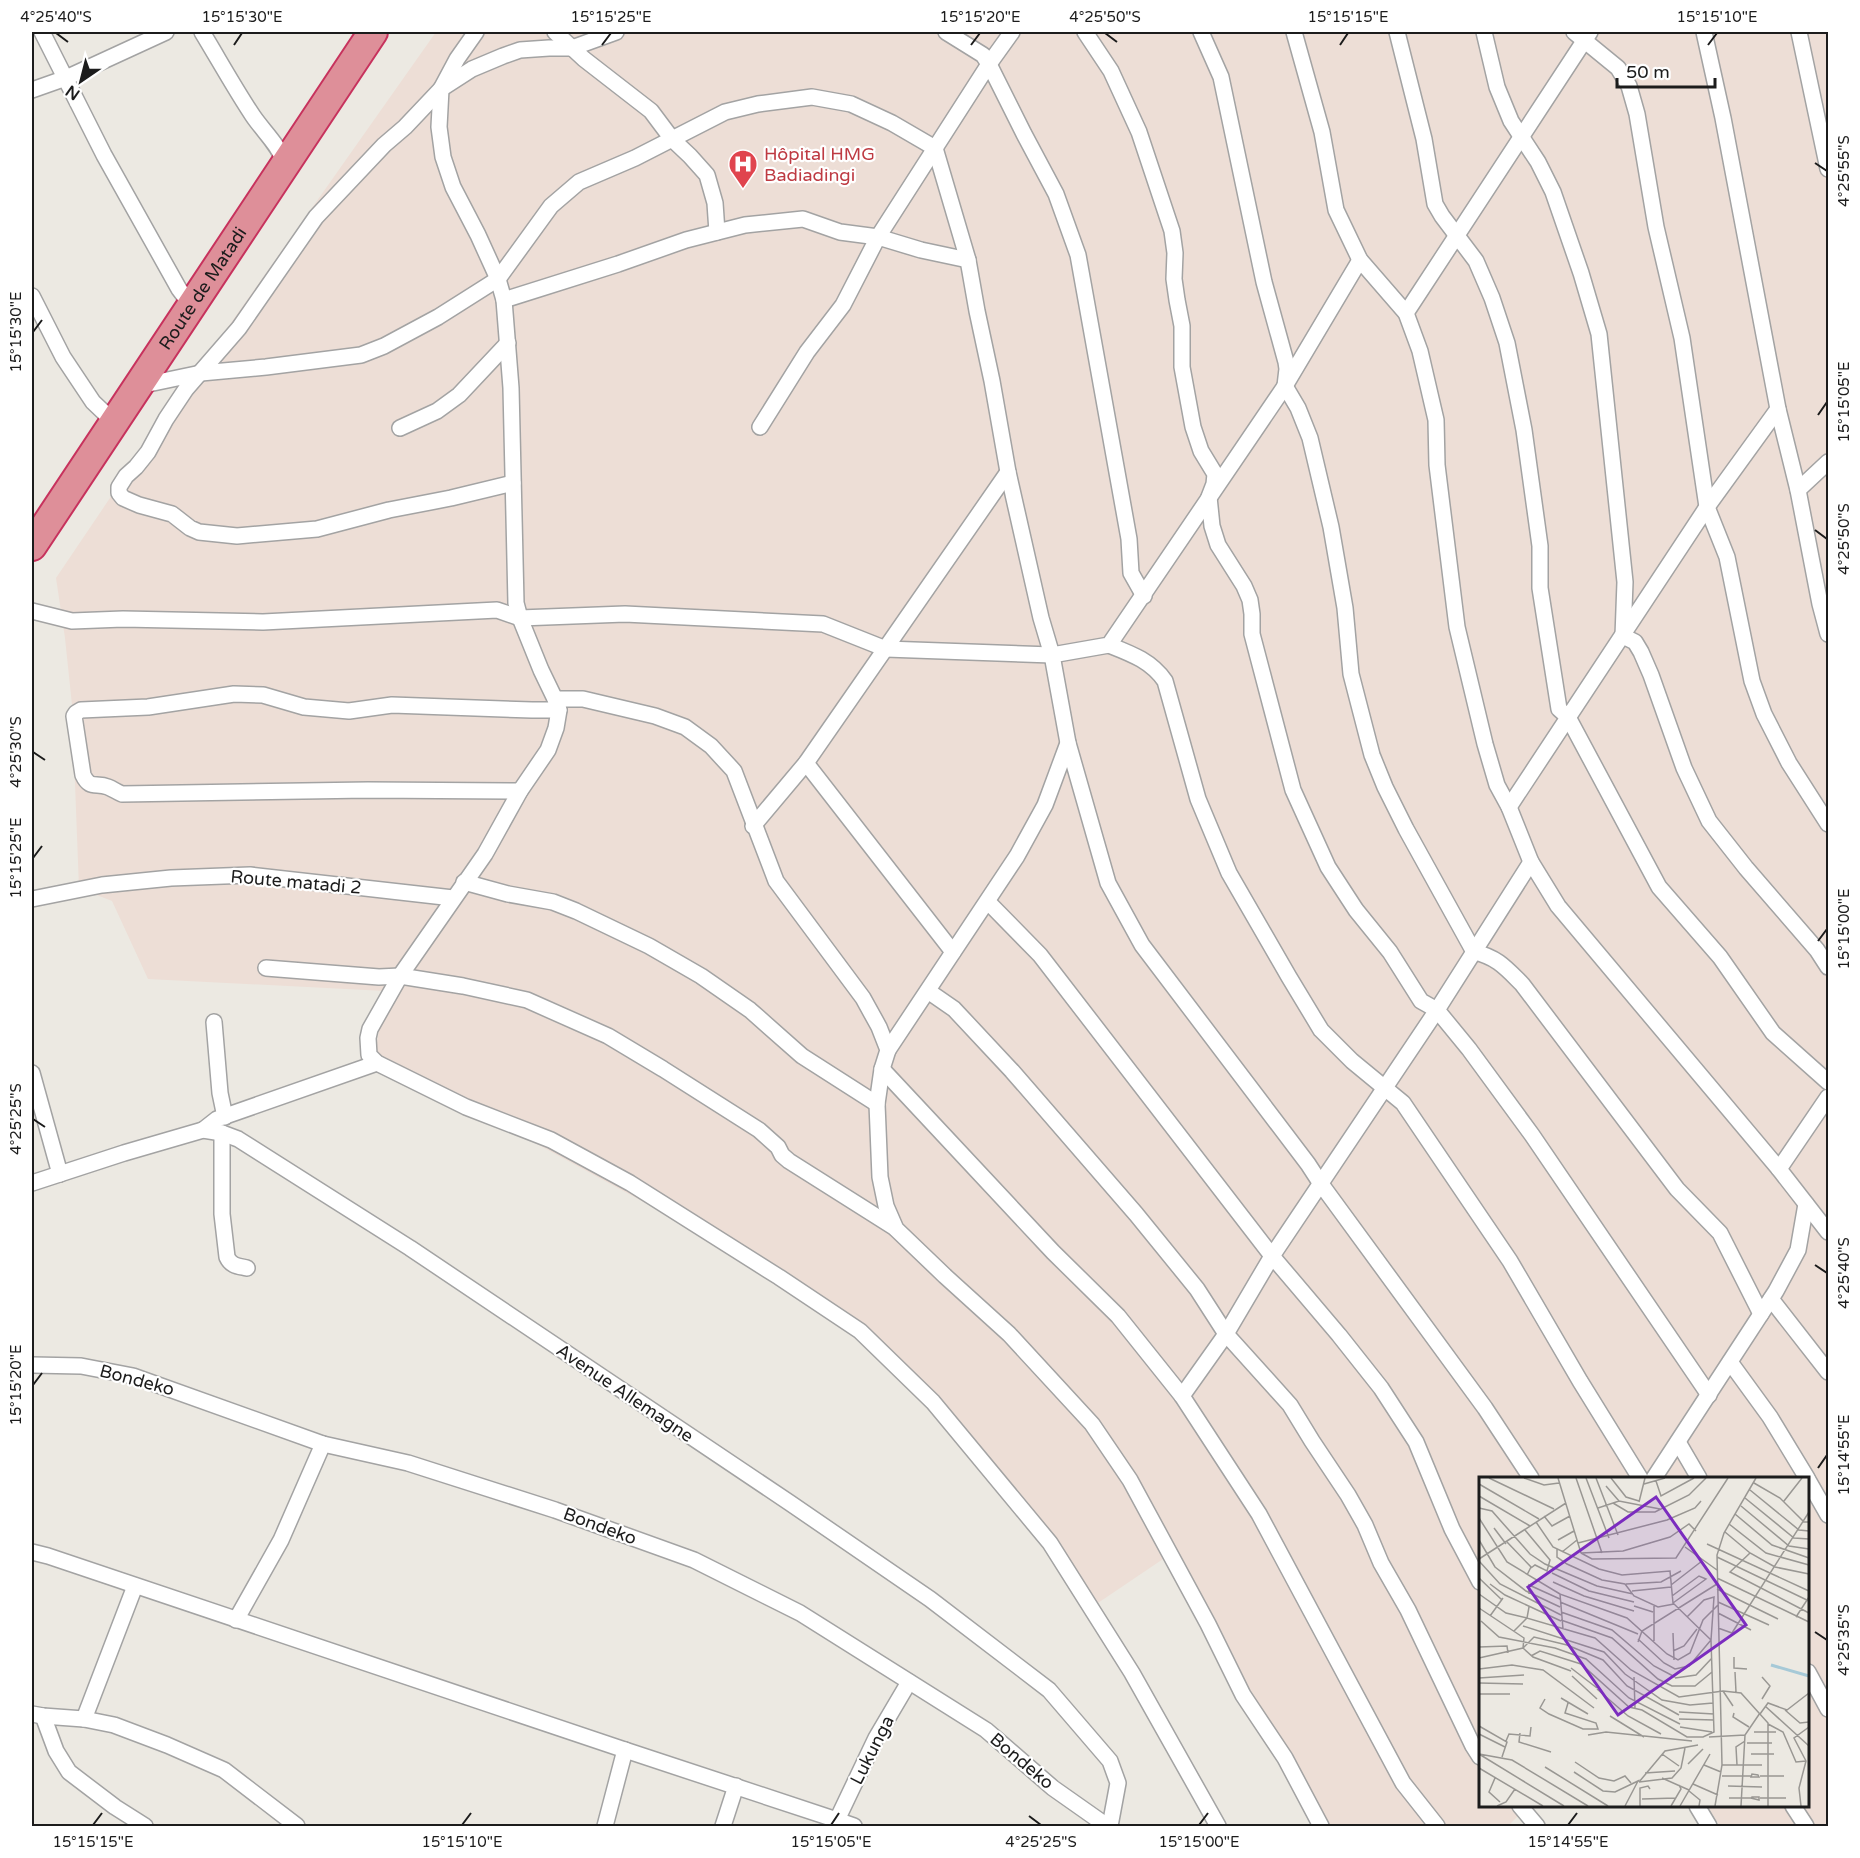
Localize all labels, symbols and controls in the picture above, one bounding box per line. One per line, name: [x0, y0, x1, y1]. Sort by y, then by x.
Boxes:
text: 4°25'40"S: [20, 8, 92, 26]
text: 15°15'30"E: [202, 8, 282, 26]
text: 15°15'25"E: [571, 8, 651, 26]
text: 15°15'20"E: [940, 8, 1020, 26]
text: 4°25'50"S: [1069, 8, 1141, 26]
text: 15°15'15"E: [1308, 8, 1388, 26]
text: 15°15'10"E: [1677, 8, 1757, 26]
north arrow: [51, 51, 111, 111]
scale bar: [1617, 51, 1714, 89]
text: 50 m: [1626, 61, 1670, 83]
text: N: [62, 81, 84, 104]
text: 4°25'55"S: [1835, 135, 1853, 207]
place label: Hôpital HMG Badiadingi: [764, 143, 875, 186]
hospital icon: Hôpital HMG Badiadingi: [727, 148, 759, 190]
street label: Route de Matadi: [154, 223, 251, 354]
text: 15°15'30"E: [7, 292, 25, 372]
text: 15°15'05"E: [1835, 362, 1853, 442]
text: 4°25'50"S: [1835, 503, 1853, 575]
text: 4°25'30"S: [7, 716, 25, 788]
text: 15°15'25"E: [7, 818, 25, 898]
street label: Route matadi 2: [229, 865, 363, 899]
text: 15°15'00"E: [1835, 889, 1853, 969]
text: 4°25'25"S: [7, 1083, 25, 1155]
text: 4°25'40"S: [1835, 1237, 1853, 1309]
street label: Avenue Allemagne: [552, 1339, 698, 1447]
text: 15°15'20"E: [7, 1345, 25, 1425]
street label: Bondeko: [97, 1359, 177, 1401]
text: 15°14'55"E: [1835, 1415, 1853, 1495]
inset map: [1479, 1477, 1809, 1807]
street label: Bondeko: [560, 1503, 640, 1549]
text: 4°25'35"S: [1835, 1604, 1853, 1676]
street label: Lukunga: [845, 1712, 899, 1788]
street label: Bondeko: [986, 1728, 1058, 1794]
text: 15°15'15"E: [53, 1833, 133, 1851]
text: 15°15'10"E: [422, 1833, 502, 1851]
text: 15°15'05"E: [791, 1833, 871, 1851]
text: 4°25'25"S: [1005, 1833, 1077, 1851]
text: 15°15'00"E: [1159, 1833, 1239, 1851]
text: 15°14'55"E: [1528, 1833, 1608, 1851]

